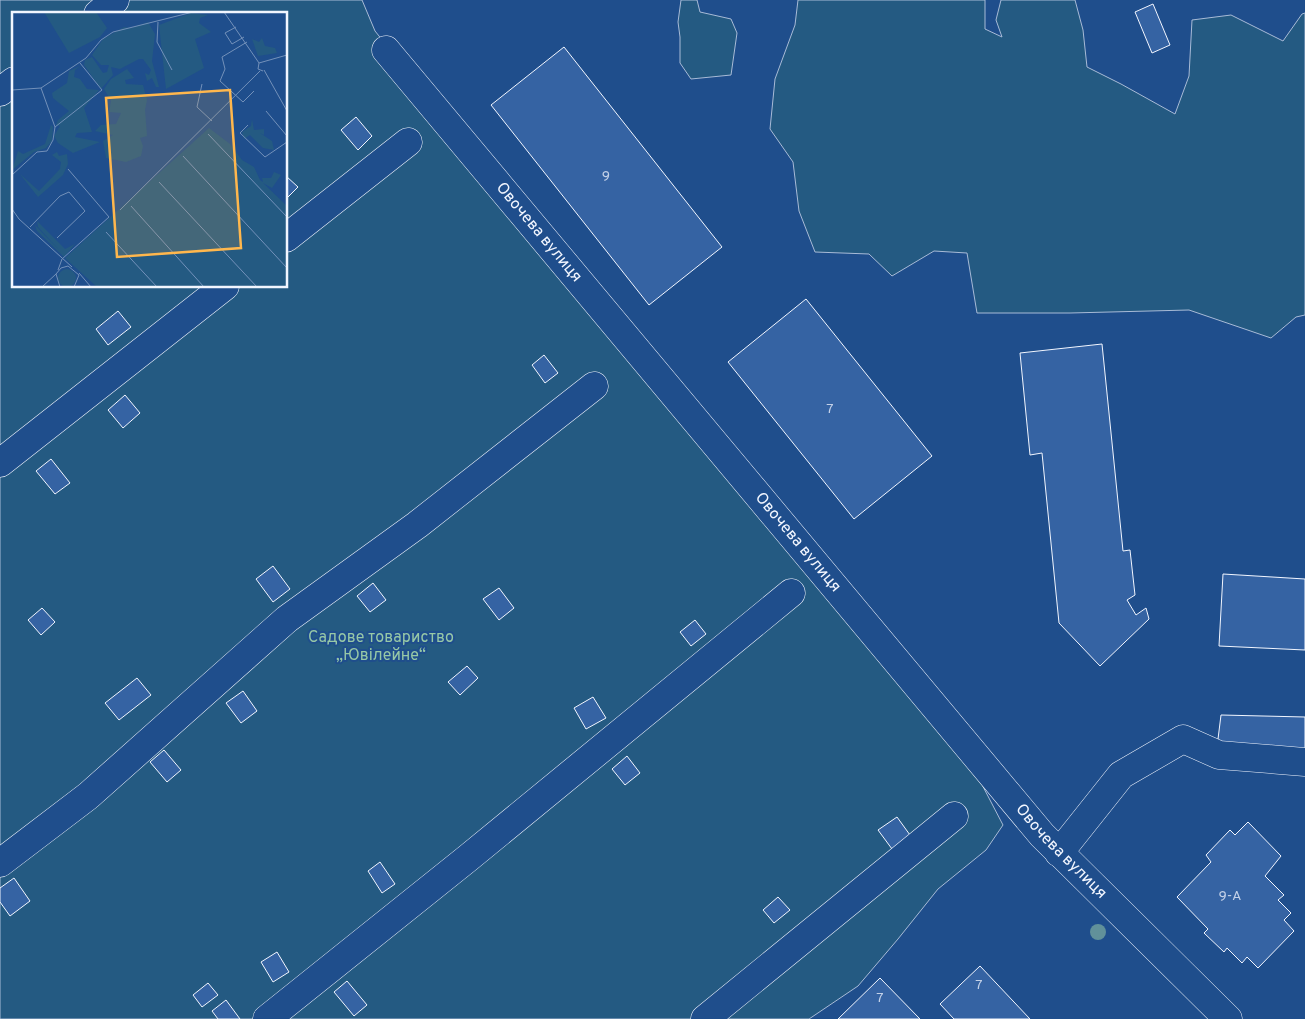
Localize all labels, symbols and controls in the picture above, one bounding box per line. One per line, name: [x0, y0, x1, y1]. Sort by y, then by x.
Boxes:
inset map: [12, 12, 288, 288]
house number: 9: [602, 168, 610, 185]
street label: Овочева вулиця: [491, 179, 586, 287]
house number: 7: [826, 401, 834, 418]
street label: Овочева вулиця: [750, 489, 845, 597]
park label: Садове товариство „Ювілейне“: [308, 628, 454, 666]
street label: Овочева вулиця: [1011, 800, 1111, 903]
house number: 9-А: [1218, 888, 1242, 905]
house number: 7: [975, 977, 983, 994]
house number: 7: [876, 990, 884, 1007]

